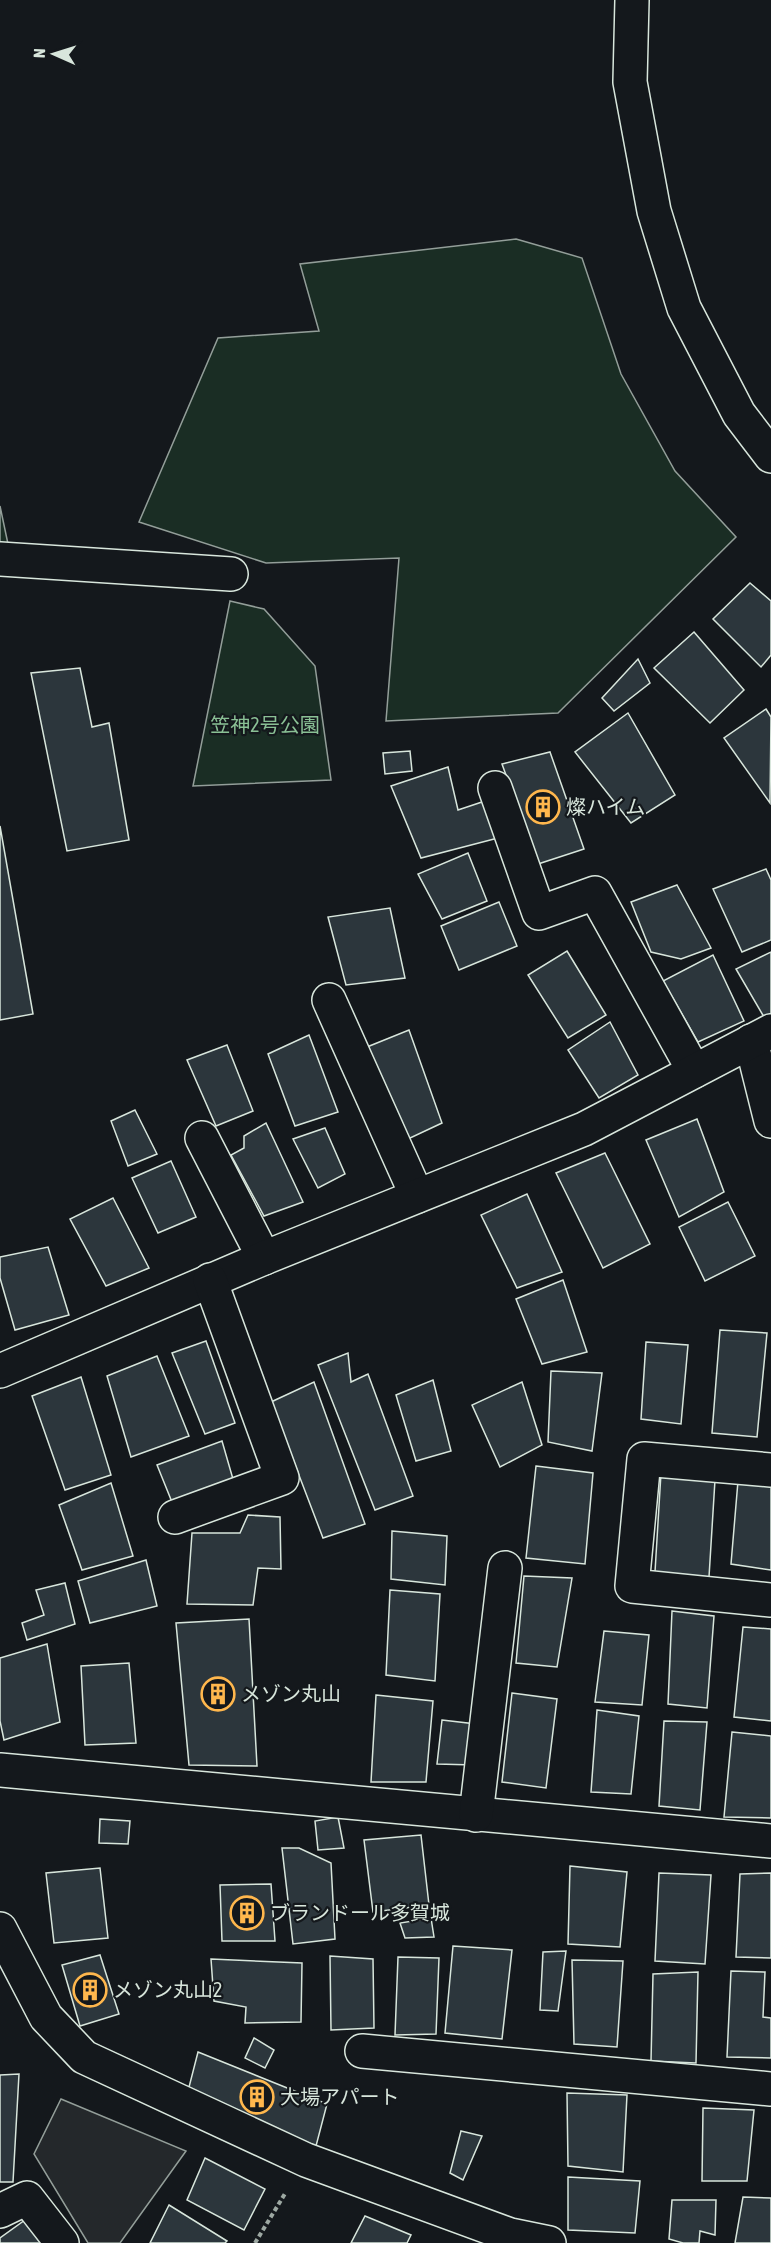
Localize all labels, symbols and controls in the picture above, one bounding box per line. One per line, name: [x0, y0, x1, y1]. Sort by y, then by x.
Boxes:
north arrow: [24, 24, 84, 84]
text: N: [30, 48, 48, 58]
park label: 笠神2号公園: [210, 713, 320, 736]
building icon: 燦ハイム: [525, 789, 561, 825]
place label: 燦ハイム: [566, 795, 645, 818]
building icon: メゾン丸山: [200, 1676, 236, 1712]
place label: メゾン丸山: [241, 1682, 341, 1705]
building icon: ブランドール多賀城: [229, 1895, 265, 1931]
place label: ブランドール多賀城: [270, 1901, 450, 1924]
building icon: メゾン丸山2: [72, 1972, 108, 2008]
place label: メゾン丸山2: [113, 1978, 222, 2001]
building icon: 大場アパート: [239, 2079, 275, 2115]
place label: 大場アパート: [280, 2085, 400, 2108]

